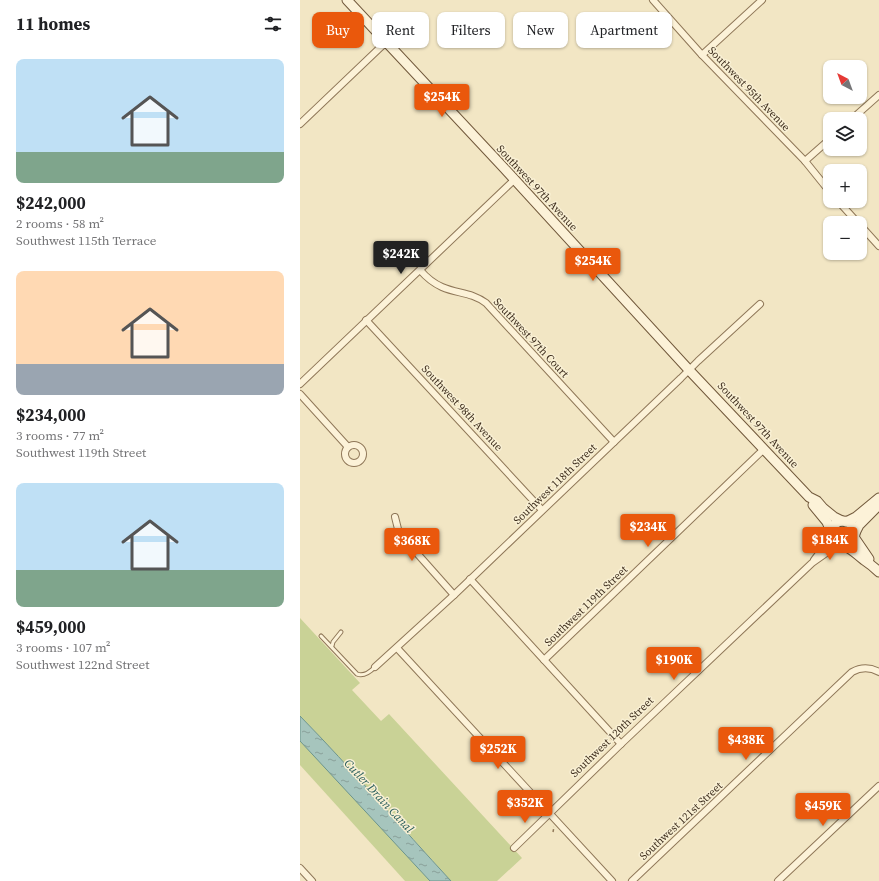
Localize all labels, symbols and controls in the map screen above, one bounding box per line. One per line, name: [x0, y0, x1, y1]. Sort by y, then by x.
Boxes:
text: 11 homes: [16, 12, 90, 36]
chip: Buy: [312, 12, 364, 48]
chip: Rent: [372, 12, 429, 48]
chip: Filters: [437, 12, 505, 48]
chip: New: [513, 12, 568, 48]
chip: Apartment: [576, 12, 672, 48]
icon: filters: [262, 13, 284, 35]
street label: Southwest 95th Avenue: [705, 43, 794, 135]
north arrow: [823, 60, 867, 104]
map controls: [823, 60, 867, 260]
pin: $254K: [414, 84, 470, 118]
icon: home: [114, 85, 186, 157]
text: $254K: [423, 88, 461, 105]
button: layers: [823, 112, 867, 156]
street label: Southwest 97th Avenue: [493, 142, 581, 234]
button: +: [823, 164, 867, 208]
text: $242,000: [16, 191, 86, 215]
text: 2 rooms · 58 m²: [16, 215, 104, 232]
button: −: [823, 216, 867, 260]
text: Southwest 115th Terrace: [16, 232, 156, 249]
pin: $242K: [373, 241, 429, 275]
text: $242K: [382, 245, 420, 262]
pin: $254K: [565, 248, 621, 282]
text: $254K: [574, 252, 612, 269]
street label: Southwest 97th Court: [490, 295, 572, 381]
icon: home: [114, 297, 186, 369]
street label: Southwest 98th Avenue: [418, 362, 506, 454]
street label: Southwest 97th Avenue: [714, 379, 802, 471]
text: $234,000: [16, 403, 86, 427]
text: 3 rooms · 77 m²: [16, 427, 104, 444]
street label: Southwest 118th Street: [510, 440, 600, 528]
text: Southwest 119th Street: [16, 444, 146, 461]
icon: home: [114, 509, 186, 581]
pin: $234K: [620, 514, 676, 548]
text: $234K: [629, 518, 667, 535]
pin: $184K: [802, 527, 858, 561]
pin: $368K: [384, 528, 440, 562]
text: $184K: [811, 531, 849, 548]
text: $368K: [393, 532, 431, 549]
street label: Southwest 119th Street: [541, 562, 631, 650]
text: $459,000: [16, 615, 86, 639]
text: 3 rooms · 107 m²: [16, 639, 111, 656]
pin: $190K: [646, 647, 702, 681]
text: $190K: [655, 651, 693, 668]
text: Southwest 122nd Street: [16, 656, 149, 673]
street label: Southwest 120th Street: [567, 693, 657, 781]
pin: $438K: [718, 727, 774, 761]
text: $438K: [727, 731, 765, 748]
pin: $252K: [470, 736, 526, 770]
text: $252K: [479, 740, 517, 757]
water label: Cutler Drain Canal: [341, 756, 418, 837]
street label: Southwest 121st Street: [636, 778, 726, 863]
pin: $352K: [497, 790, 553, 824]
pin: $459K: [795, 793, 851, 827]
text: $352K: [506, 794, 544, 811]
text: $459K: [804, 797, 842, 814]

